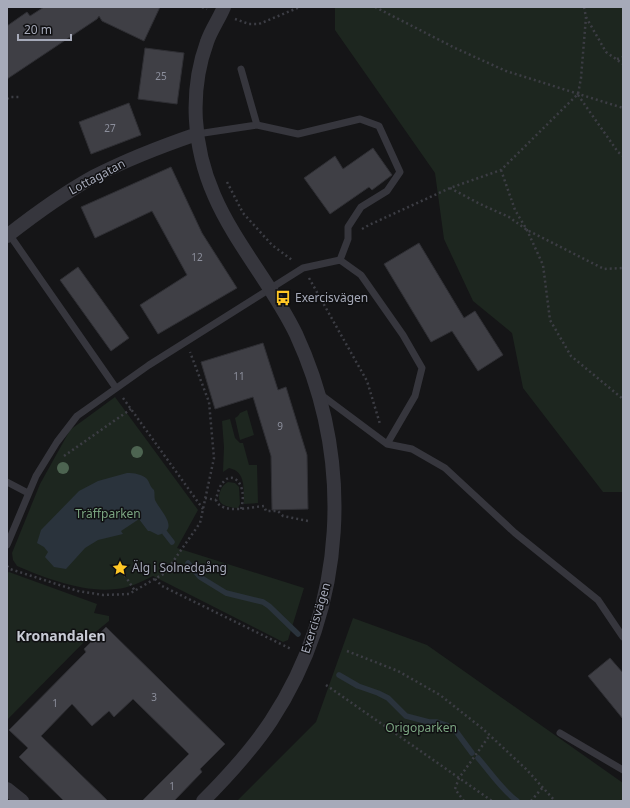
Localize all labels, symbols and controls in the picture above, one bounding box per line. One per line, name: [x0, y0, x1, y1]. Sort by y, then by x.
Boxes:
scale bar: [18, 16, 71, 42]
text: 20 m: [24, 21, 52, 38]
house number: 25: [155, 69, 167, 83]
house number: 27: [104, 121, 116, 135]
street label: Lottagatan: [66, 155, 128, 199]
house number: 12: [191, 250, 203, 264]
bus stop icon: Exercisvägen: [274, 289, 292, 307]
place label: Exercisvägen: [295, 289, 368, 306]
house number: 11: [233, 369, 245, 383]
house number: 9: [277, 419, 283, 433]
park label: Träffparken: [75, 505, 141, 522]
place icon: Älg i Solnedgång: [111, 559, 129, 577]
place label: Älg i Solnedgång: [132, 559, 227, 576]
street label: Exercisvägen: [297, 580, 334, 655]
district label: Kronandalen: [16, 626, 106, 645]
house number: 3: [151, 690, 157, 704]
house number: 1: [52, 696, 58, 710]
park label: Origoparken: [385, 719, 457, 736]
house number: 1: [169, 779, 175, 793]

